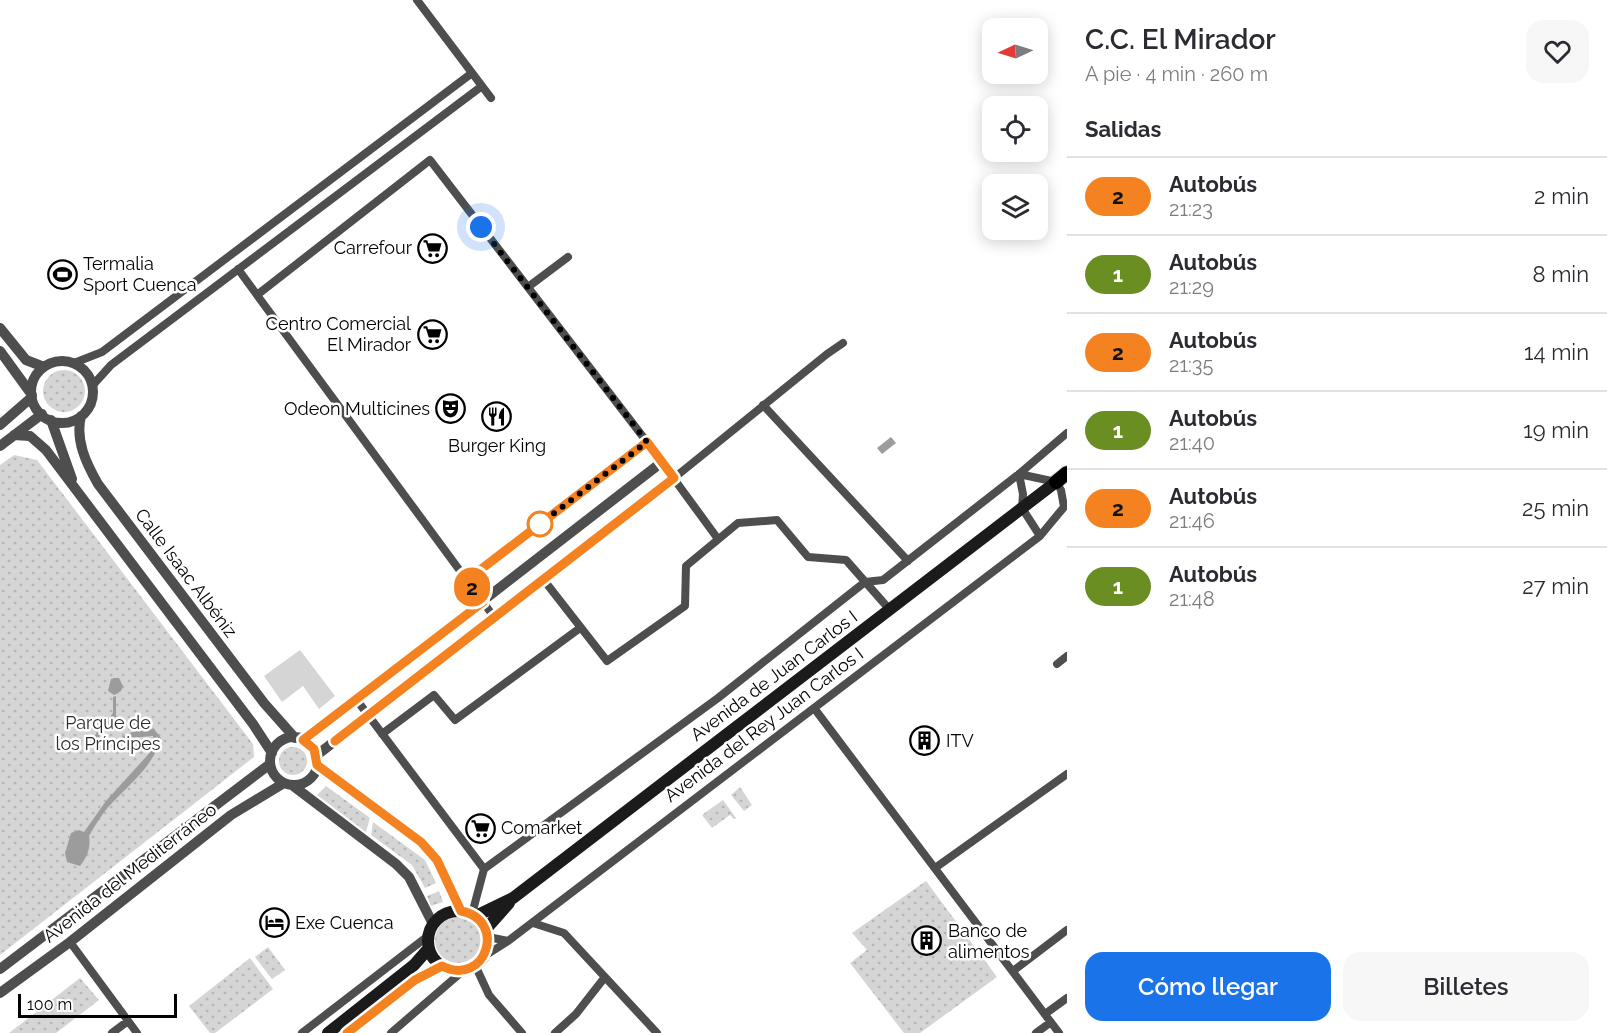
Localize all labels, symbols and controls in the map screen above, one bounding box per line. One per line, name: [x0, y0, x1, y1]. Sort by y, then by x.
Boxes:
north arrow: [982, 18, 1048, 84]
map controls: [982, 18, 1048, 240]
button: heart: [1526, 20, 1589, 83]
text: C.C. El Mirador: [1085, 23, 1276, 56]
text: A pie · 4 min · 260 m: [1085, 62, 1268, 86]
button: locate: [982, 96, 1048, 162]
text: Salidas: [1085, 116, 1161, 142]
text: Autobús: [1169, 171, 1257, 197]
button: layers: [982, 174, 1048, 240]
text: 2 min: [1534, 183, 1589, 209]
text: 2: [1112, 184, 1124, 209]
text: 21:23: [1169, 197, 1213, 221]
your location: [466, 212, 496, 242]
supermarket icon: Carrefour: [417, 232, 449, 264]
place label: Carrefour: [334, 237, 413, 258]
text: Autobús: [1169, 249, 1257, 275]
place label: Termalia Sport Cuenca: [83, 253, 196, 295]
sports icon: Termalia Sport Cuenca: [46, 258, 78, 290]
text: 8 min: [1533, 261, 1589, 287]
text: 1: [1113, 262, 1123, 287]
text: 21:29: [1169, 275, 1214, 299]
place label: Centro Comercial El Mirador: [266, 313, 412, 355]
supermarket icon: Centro Comercial El Mirador: [416, 318, 448, 350]
text: Autobús: [1169, 327, 1257, 353]
text: 14 min: [1524, 339, 1589, 365]
text: 2: [1112, 340, 1124, 365]
text: 21:35: [1169, 353, 1213, 377]
theatre icon: Odeon Multicines: [435, 393, 467, 425]
place label: Odeon Multicines: [284, 398, 430, 419]
restaurant icon: Burger King: [481, 401, 513, 433]
text: Autobús: [1169, 405, 1257, 431]
text: 19 min: [1523, 417, 1589, 443]
text: 1: [1113, 418, 1123, 443]
text: 21:40: [1169, 431, 1215, 455]
place label: Burger King: [448, 435, 546, 456]
text: Autobús: [1169, 483, 1257, 509]
text: 25 min: [1522, 495, 1589, 521]
text: 2: [1112, 496, 1124, 521]
street label: Calle Isaac Albéniz: [131, 504, 242, 641]
text: 21:46: [1169, 509, 1215, 533]
unlabelled marker: [527, 511, 553, 537]
text: Autobús: [1169, 561, 1257, 587]
line badge: 2: [452, 568, 492, 606]
text: 27 min: [1522, 573, 1589, 599]
text: 1: [1113, 574, 1123, 599]
text: 2: [466, 575, 478, 600]
text: 21:48: [1169, 587, 1215, 611]
street label: Avenida de Juan Carlos I: [686, 606, 861, 745]
street label: Avenida del Rey Juan Carlos I: [660, 643, 867, 806]
park label: Parque de los Príncipes: [56, 712, 161, 754]
building icon: ITV: [909, 725, 941, 757]
place label: ITV: [946, 730, 974, 751]
street label: Avenida del Mediterráneo: [39, 798, 221, 947]
supermarket icon: Comarket: [464, 812, 496, 844]
place label: Comarket: [501, 817, 582, 838]
hotel icon: Exe Cuenca: [258, 907, 290, 939]
place label: Exe Cuenca: [295, 912, 394, 933]
place label: Banco de alimentos: [948, 920, 1030, 962]
building icon: Banco de alimentos: [911, 925, 943, 957]
button: Cómo llegar: [1085, 952, 1331, 1021]
button: Billetes: [1343, 952, 1589, 1021]
scale bar: [18, 991, 177, 1018]
text: 100 m: [27, 995, 72, 1014]

